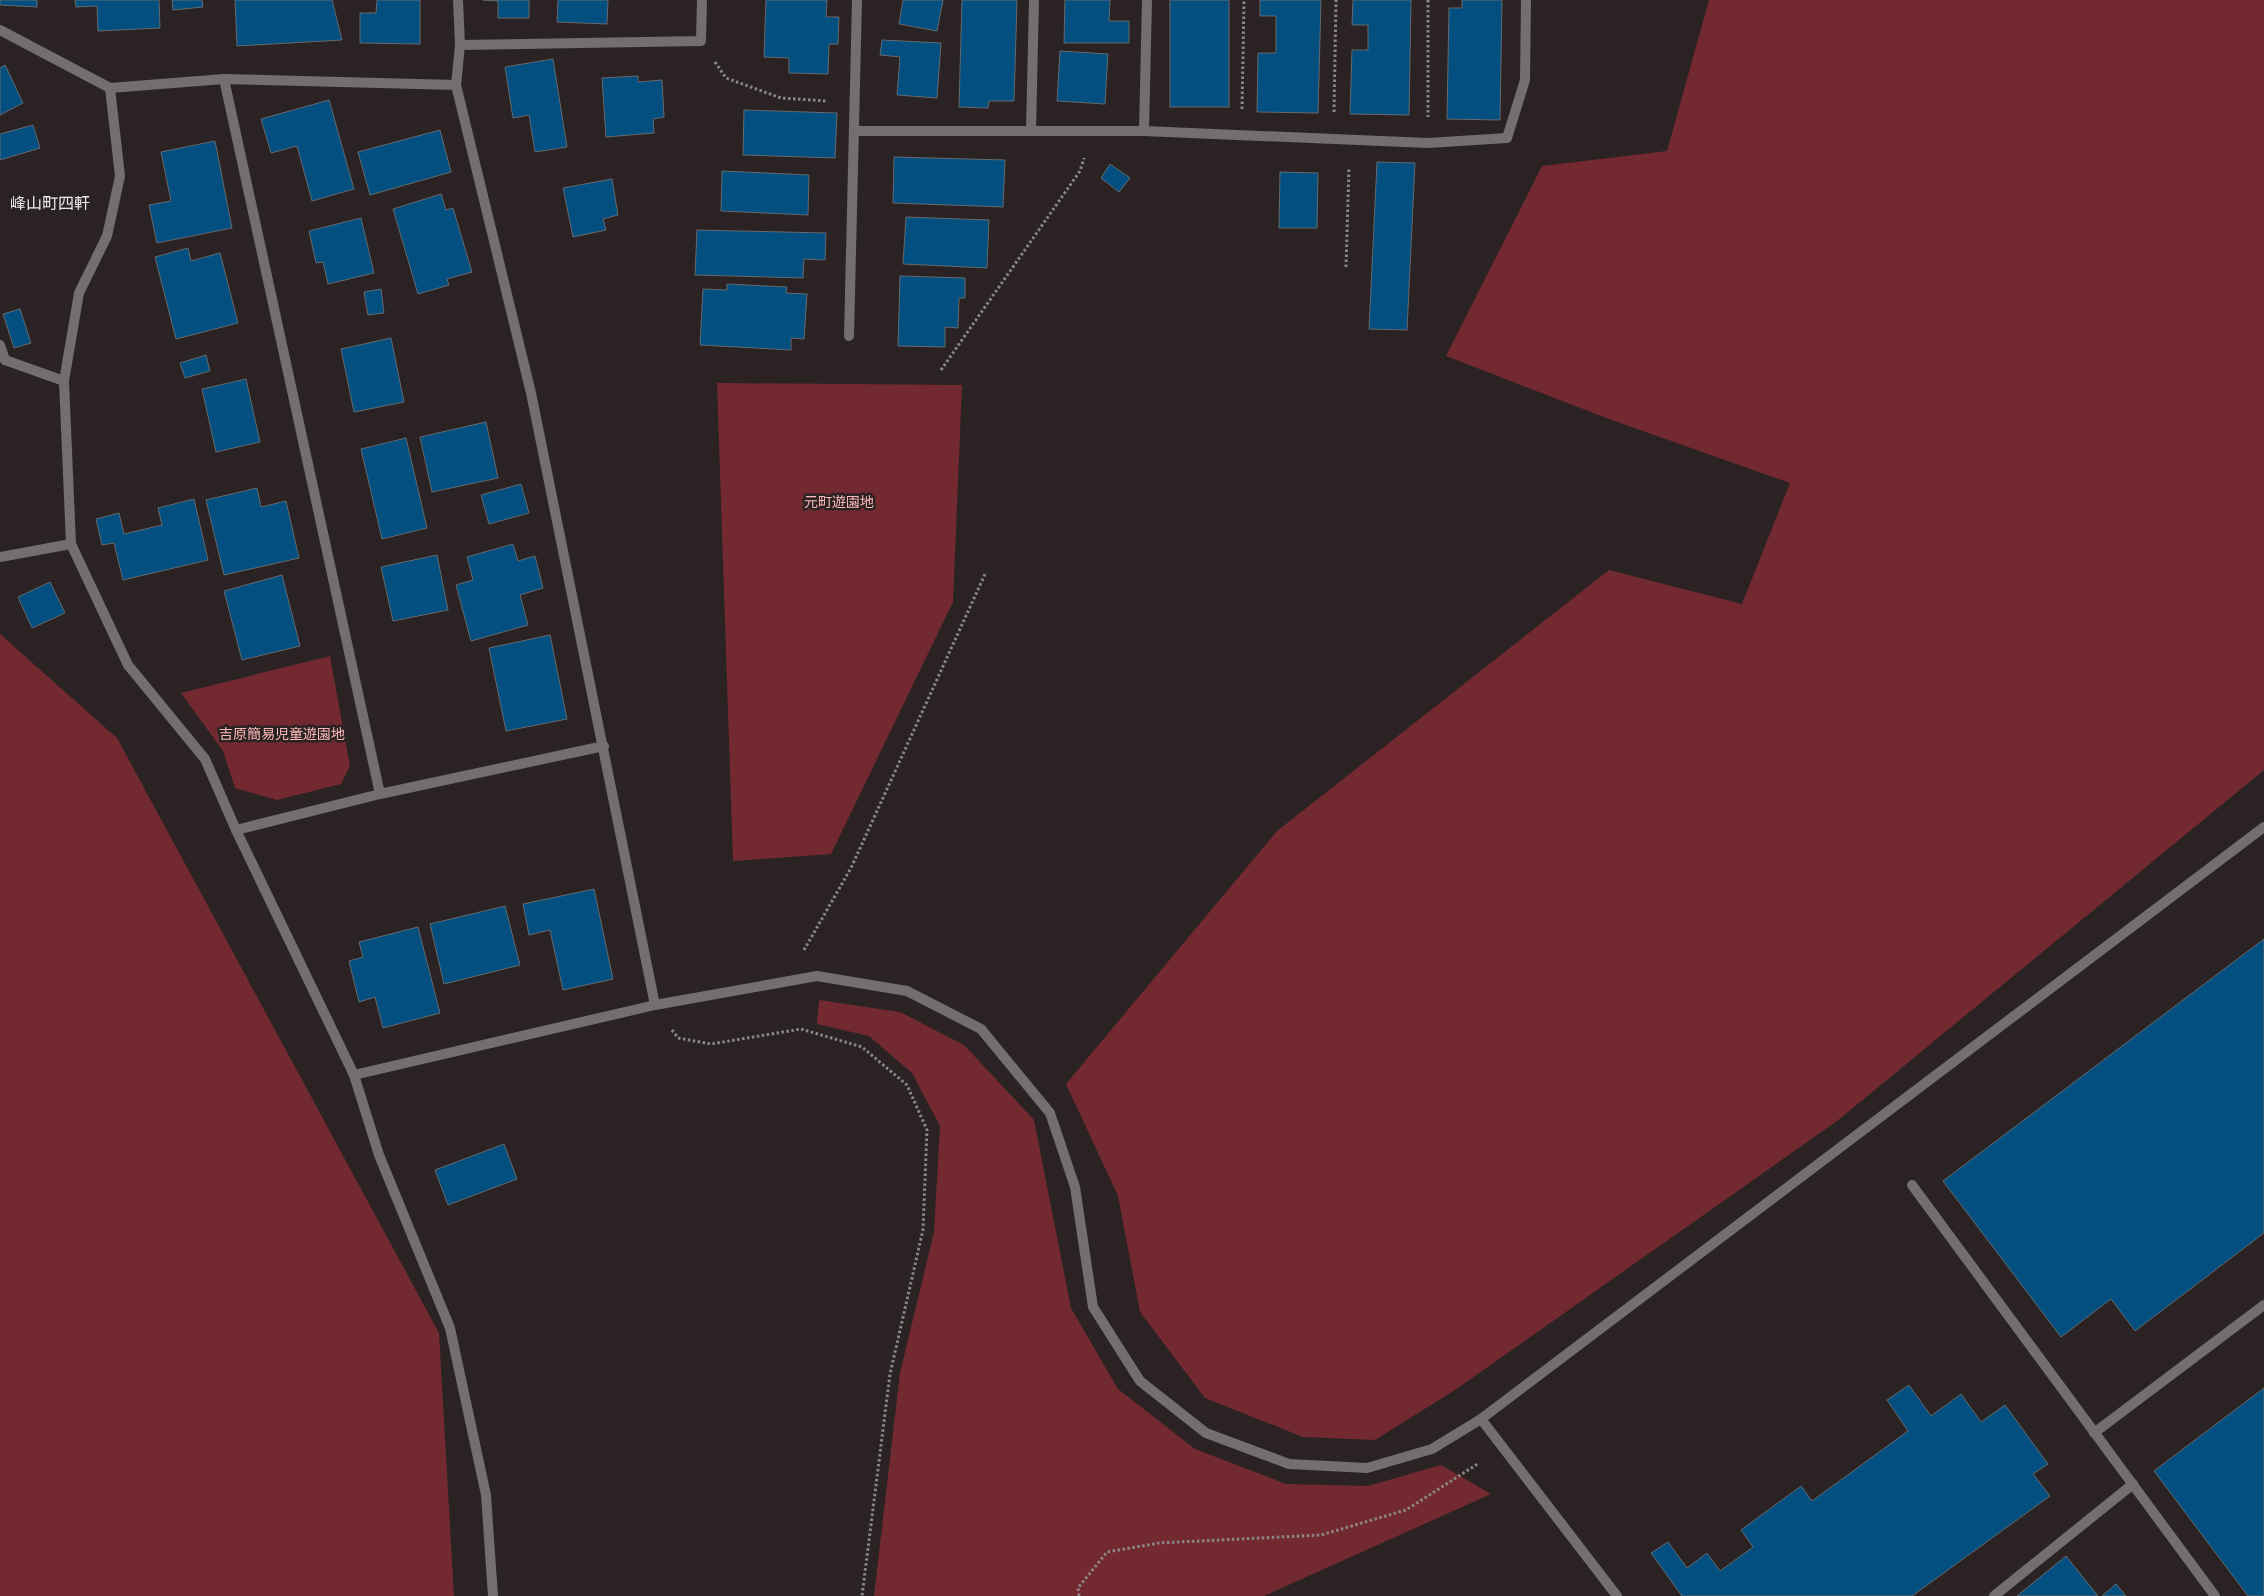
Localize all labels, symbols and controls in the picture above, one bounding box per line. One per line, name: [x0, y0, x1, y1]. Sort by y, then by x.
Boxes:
district label: 峰山町四軒: [10, 194, 90, 213]
park label: 元町遊園地: [804, 494, 874, 511]
park label: 吉原簡易児童遊園地: [219, 726, 345, 743]

